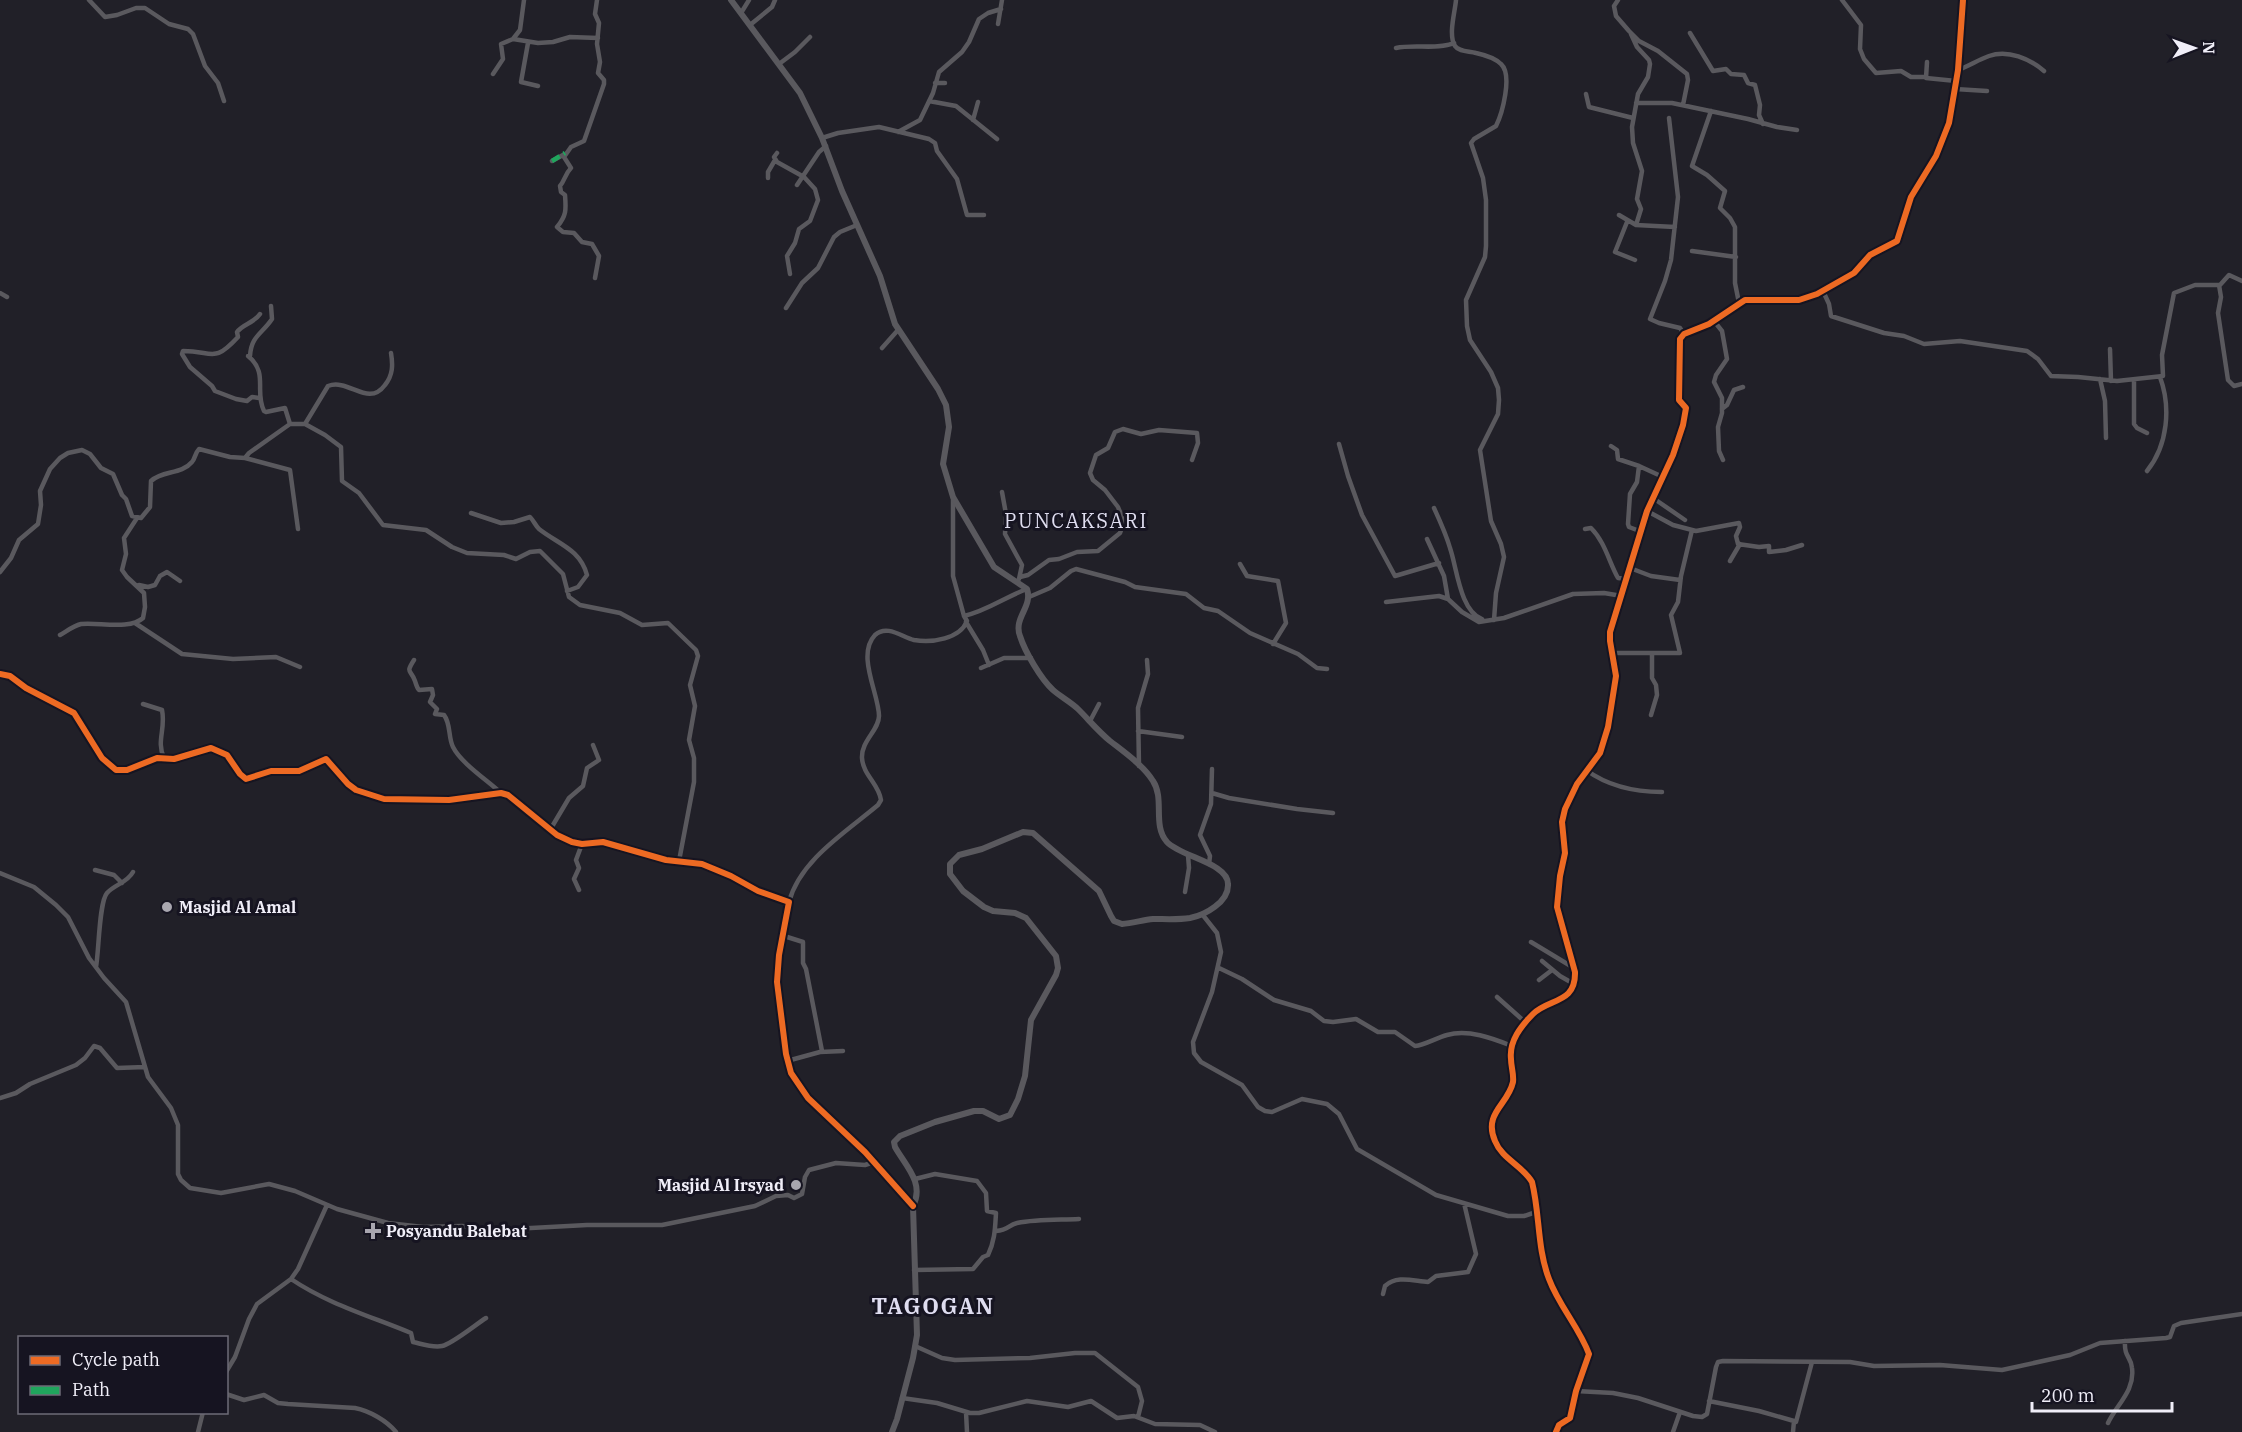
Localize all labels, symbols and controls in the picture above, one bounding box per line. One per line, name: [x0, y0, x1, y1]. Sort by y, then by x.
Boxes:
north arrow: [2164, 18, 2224, 78]
text: N: [2199, 41, 2219, 54]
district label: PUNCAKSARI: [1004, 507, 1148, 534]
place label: Masjid Al Amal: [179, 897, 296, 917]
marker: Masjid Al Amal: [160, 900, 174, 914]
place label: Masjid Al Irsyad: [658, 1175, 784, 1195]
marker: Masjid Al Irsyad: [789, 1178, 803, 1192]
place label: Posyandu Balebat: [386, 1221, 527, 1241]
marker: Posyandu Balebat: [364, 1222, 382, 1240]
district label: TAGOGAN: [871, 1291, 995, 1320]
legend: [18, 1336, 228, 1414]
text: Cycle path: [72, 1348, 160, 1371]
scale bar: [2032, 1375, 2172, 1413]
text: Path: [72, 1378, 110, 1401]
text: 200 m: [2041, 1384, 2095, 1407]

